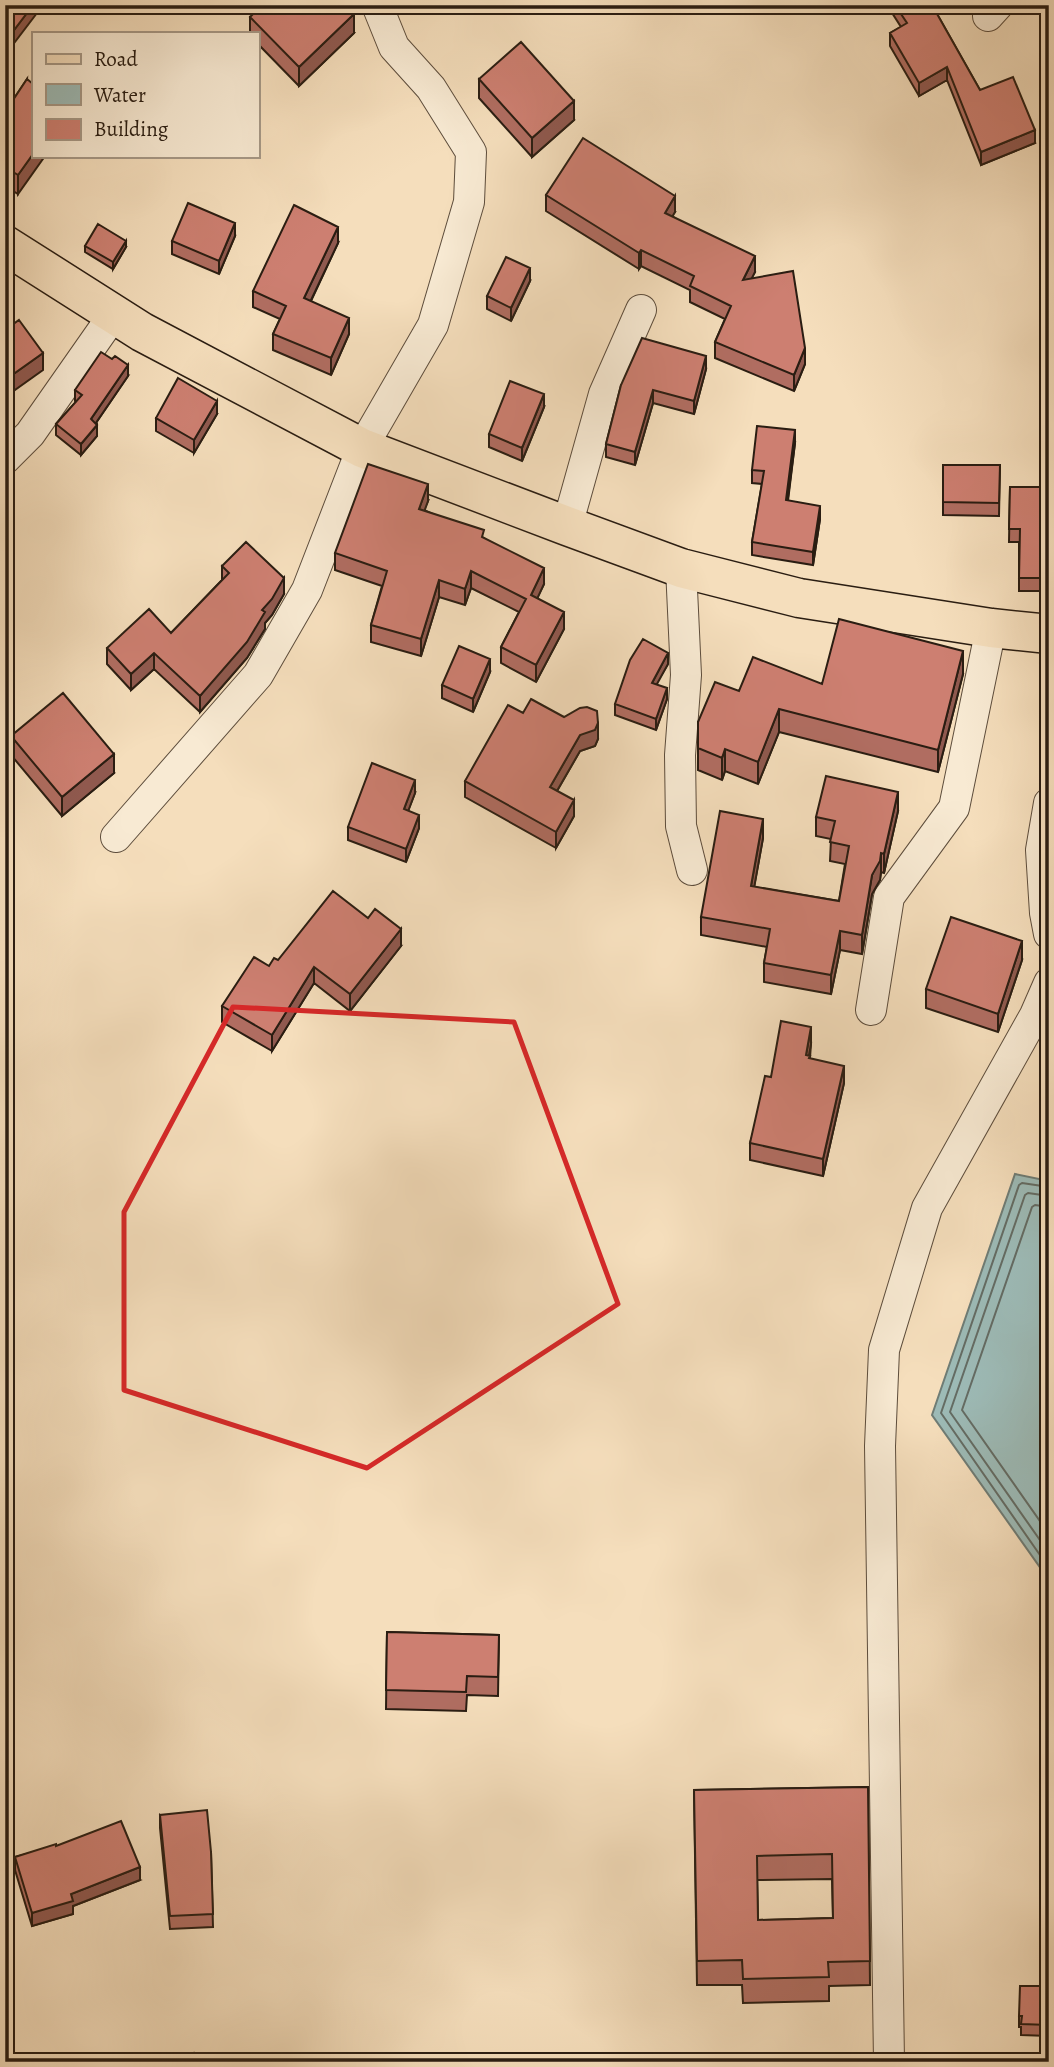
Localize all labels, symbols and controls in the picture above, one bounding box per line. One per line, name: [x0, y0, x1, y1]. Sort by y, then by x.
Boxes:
legend: [32, 32, 259, 158]
text: Road: [94, 45, 138, 73]
text: Water: [93, 81, 146, 109]
text: Building: [94, 115, 169, 143]

